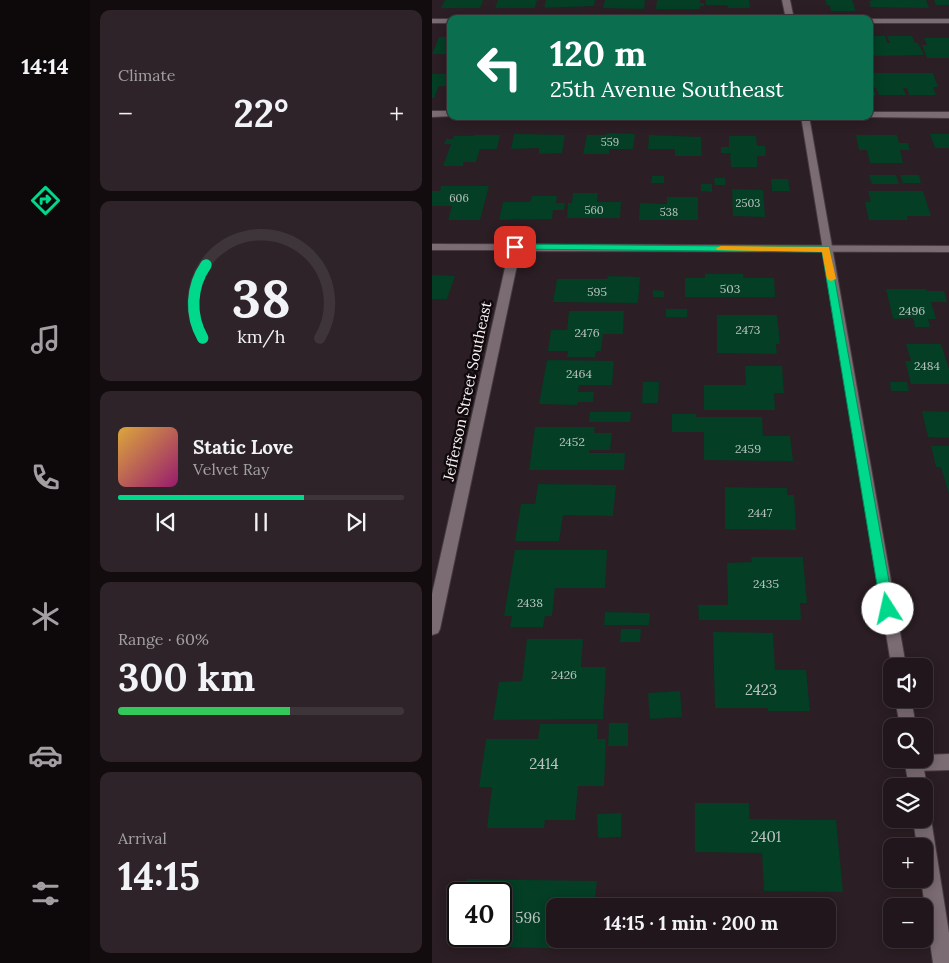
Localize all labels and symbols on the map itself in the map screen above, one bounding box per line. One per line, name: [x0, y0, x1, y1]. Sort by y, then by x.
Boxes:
house number: 559: [601, 135, 619, 149]
house number: 606: [449, 191, 469, 205]
house number: 2503: [736, 196, 760, 210]
house number: 560: [584, 203, 604, 217]
house number: 538: [660, 205, 678, 219]
pin: [494, 226, 536, 268]
house number: 503: [720, 281, 741, 296]
house number: 595: [587, 284, 607, 299]
street label: Jefferson Street Southeast: [438, 299, 495, 484]
house number: 2496: [899, 303, 925, 318]
house number: 2473: [736, 322, 761, 337]
house number: 2476: [574, 325, 600, 340]
house number: 2484: [914, 358, 940, 373]
house number: 2464: [566, 366, 593, 381]
house number: 2452: [559, 434, 585, 449]
house number: 2459: [735, 441, 761, 456]
house number: 2447: [748, 505, 773, 520]
house number: 2435: [753, 576, 779, 591]
position arrow: [861, 582, 913, 634]
house number: 2438: [517, 595, 543, 610]
house number: 2426: [551, 667, 577, 682]
house number: 2423: [745, 680, 777, 699]
house number: 2414: [529, 754, 559, 773]
house number: 2401: [751, 827, 781, 846]
speed limit sign: 40: [447, 882, 512, 947]
house number: 596: [515, 908, 541, 927]

